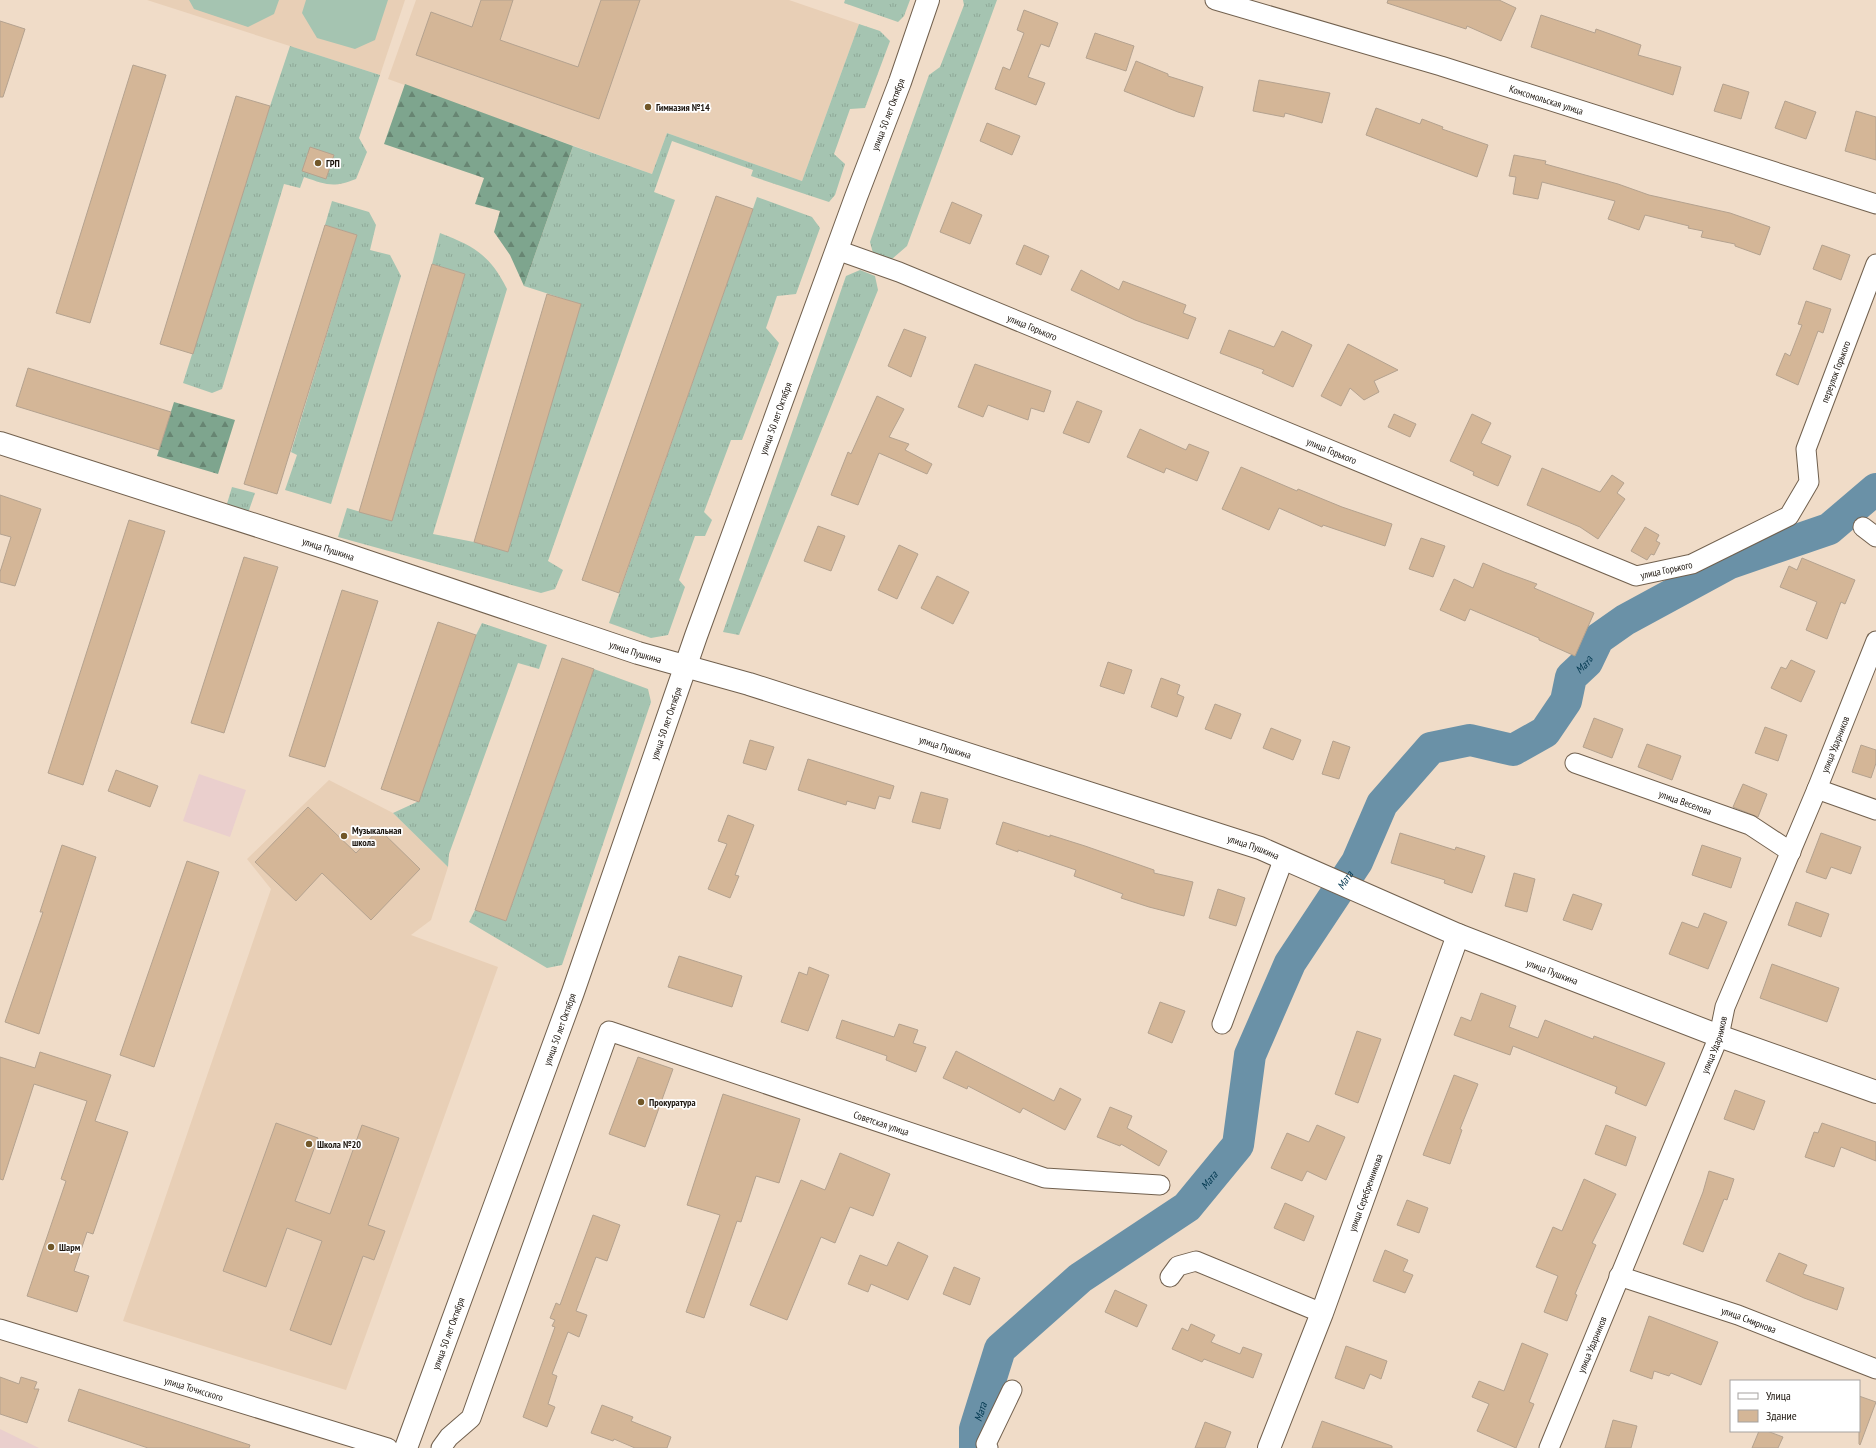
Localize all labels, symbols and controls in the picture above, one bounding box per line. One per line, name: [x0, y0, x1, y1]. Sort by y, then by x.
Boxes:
street label: улица 50 лет Октября: [868, 77, 908, 152]
street label: Комсомольская улица: [1508, 82, 1585, 118]
place label: Гимназия №14: [656, 101, 710, 114]
marker: Гимназия №14: [643, 102, 653, 112]
place label: ГРП: [326, 157, 340, 170]
marker: ГРП: [313, 158, 323, 168]
street label: улица Горького: [1005, 311, 1059, 344]
street label: переулок Горького: [1818, 339, 1853, 404]
street label: улица 50 лет Октября: [757, 380, 795, 456]
street label: улица Горького: [1305, 435, 1359, 467]
street label: улица Пушкина: [300, 535, 356, 564]
street label: улица Горького: [1639, 558, 1694, 582]
street label: улица Пушкина: [608, 638, 663, 666]
water label: Мата: [1572, 653, 1596, 676]
street label: улица 50 лет Октября: [648, 685, 685, 761]
street label: улица Ударников: [1818, 714, 1852, 775]
street label: улица Пушкина: [917, 733, 973, 762]
street label: улица Веселова: [1657, 787, 1713, 818]
place label: Музыкальная школа: [352, 824, 402, 849]
marker: Музыкальная школа: [339, 831, 349, 841]
street label: улица Пушкина: [1226, 832, 1281, 863]
water label: Мата: [1334, 868, 1356, 892]
street label: улица Пушкина: [1524, 956, 1580, 988]
street label: улица 50 лет Октября: [541, 991, 579, 1067]
street label: улица Ударников: [1698, 1015, 1730, 1075]
place label: Прокуратура: [649, 1096, 696, 1109]
marker: Прокуратура: [636, 1097, 646, 1107]
street label: Советская улица: [852, 1108, 911, 1139]
place label: Школа №20: [317, 1138, 361, 1151]
marker: Школа №20: [304, 1139, 314, 1149]
street label: улица Серебренникова: [1346, 1152, 1386, 1233]
water label: Мата: [1198, 1168, 1221, 1192]
place label: Шарм: [59, 1241, 81, 1254]
marker: Шарм: [46, 1242, 56, 1252]
street label: улица 50 лет Октября: [429, 1296, 468, 1372]
street label: улица Смирнова: [1719, 1304, 1778, 1336]
street label: улица Ударников: [1575, 1315, 1610, 1375]
street label: улица Точисского: [163, 1374, 225, 1404]
legend: [1730, 1380, 1860, 1432]
text: Улица: [1766, 1388, 1791, 1403]
water label: Мата: [971, 1400, 990, 1423]
text: Здание: [1766, 1408, 1797, 1423]

